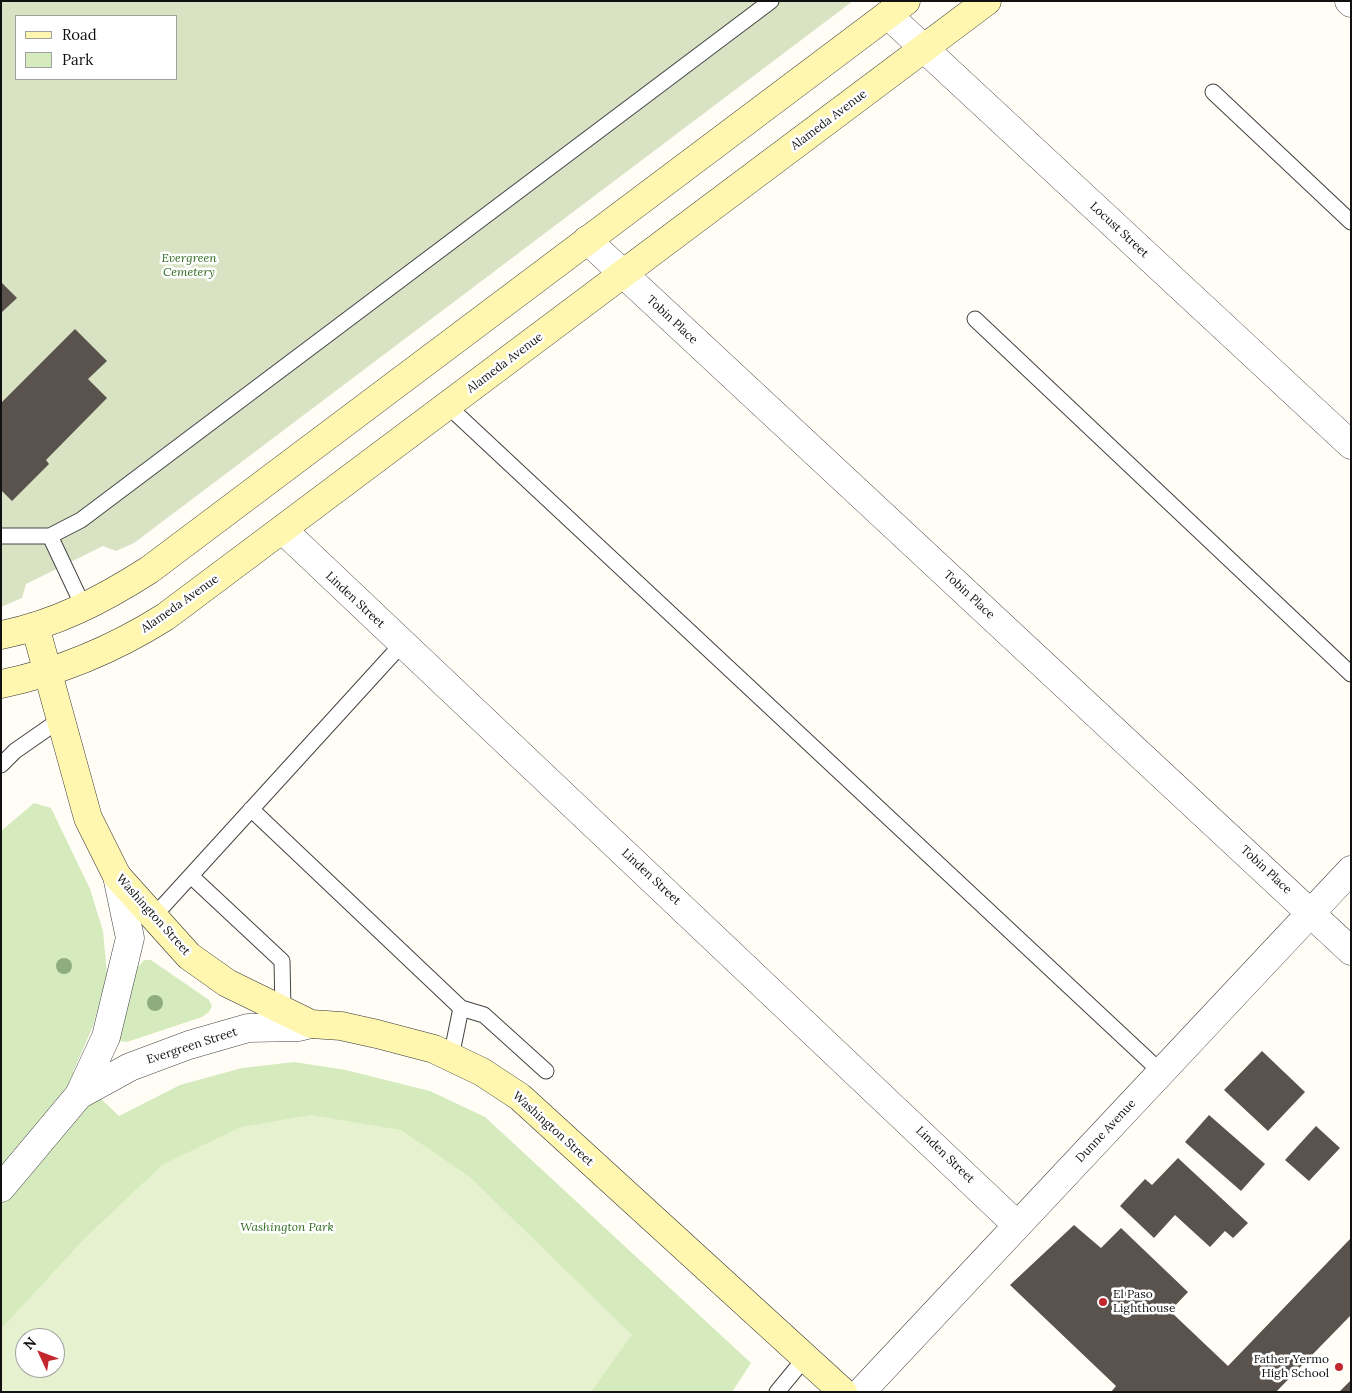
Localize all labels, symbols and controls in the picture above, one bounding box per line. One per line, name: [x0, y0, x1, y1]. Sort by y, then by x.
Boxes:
legend: [15, 15, 178, 80]
text: Road: [62, 25, 97, 44]
text: Park: [62, 50, 93, 69]
street label: Alameda Avenue: [788, 87, 870, 153]
street label: Locust Street: [1087, 199, 1151, 261]
park label: Evergreen Cemetery: [161, 252, 217, 280]
street label: Tobin Place: [644, 293, 700, 347]
street label: Alameda Avenue: [464, 330, 546, 396]
street label: Tobin Place: [941, 568, 997, 622]
street label: Linden Street: [322, 569, 388, 631]
street label: Alameda Avenue: [138, 572, 222, 636]
street label: Tobin Place: [1238, 843, 1294, 897]
street label: Linden Street: [618, 846, 684, 908]
street label: Washington Street: [113, 872, 193, 958]
street label: Evergreen Street: [145, 1025, 239, 1067]
street label: Washington Street: [510, 1089, 596, 1169]
street label: Dunne Avenue: [1073, 1096, 1139, 1166]
street label: Linden Street: [913, 1124, 977, 1186]
park label: Washington Park: [240, 1221, 334, 1235]
place label: El Paso Lighthouse: [1113, 1288, 1175, 1316]
marker: El Paso Lighthouse: [1097, 1296, 1109, 1308]
north arrow: [15, 1328, 65, 1378]
text: N: [19, 1333, 40, 1354]
place label: Father Yermo High School: [1254, 1353, 1329, 1381]
marker: Father Yermo High School: [1333, 1361, 1345, 1373]

